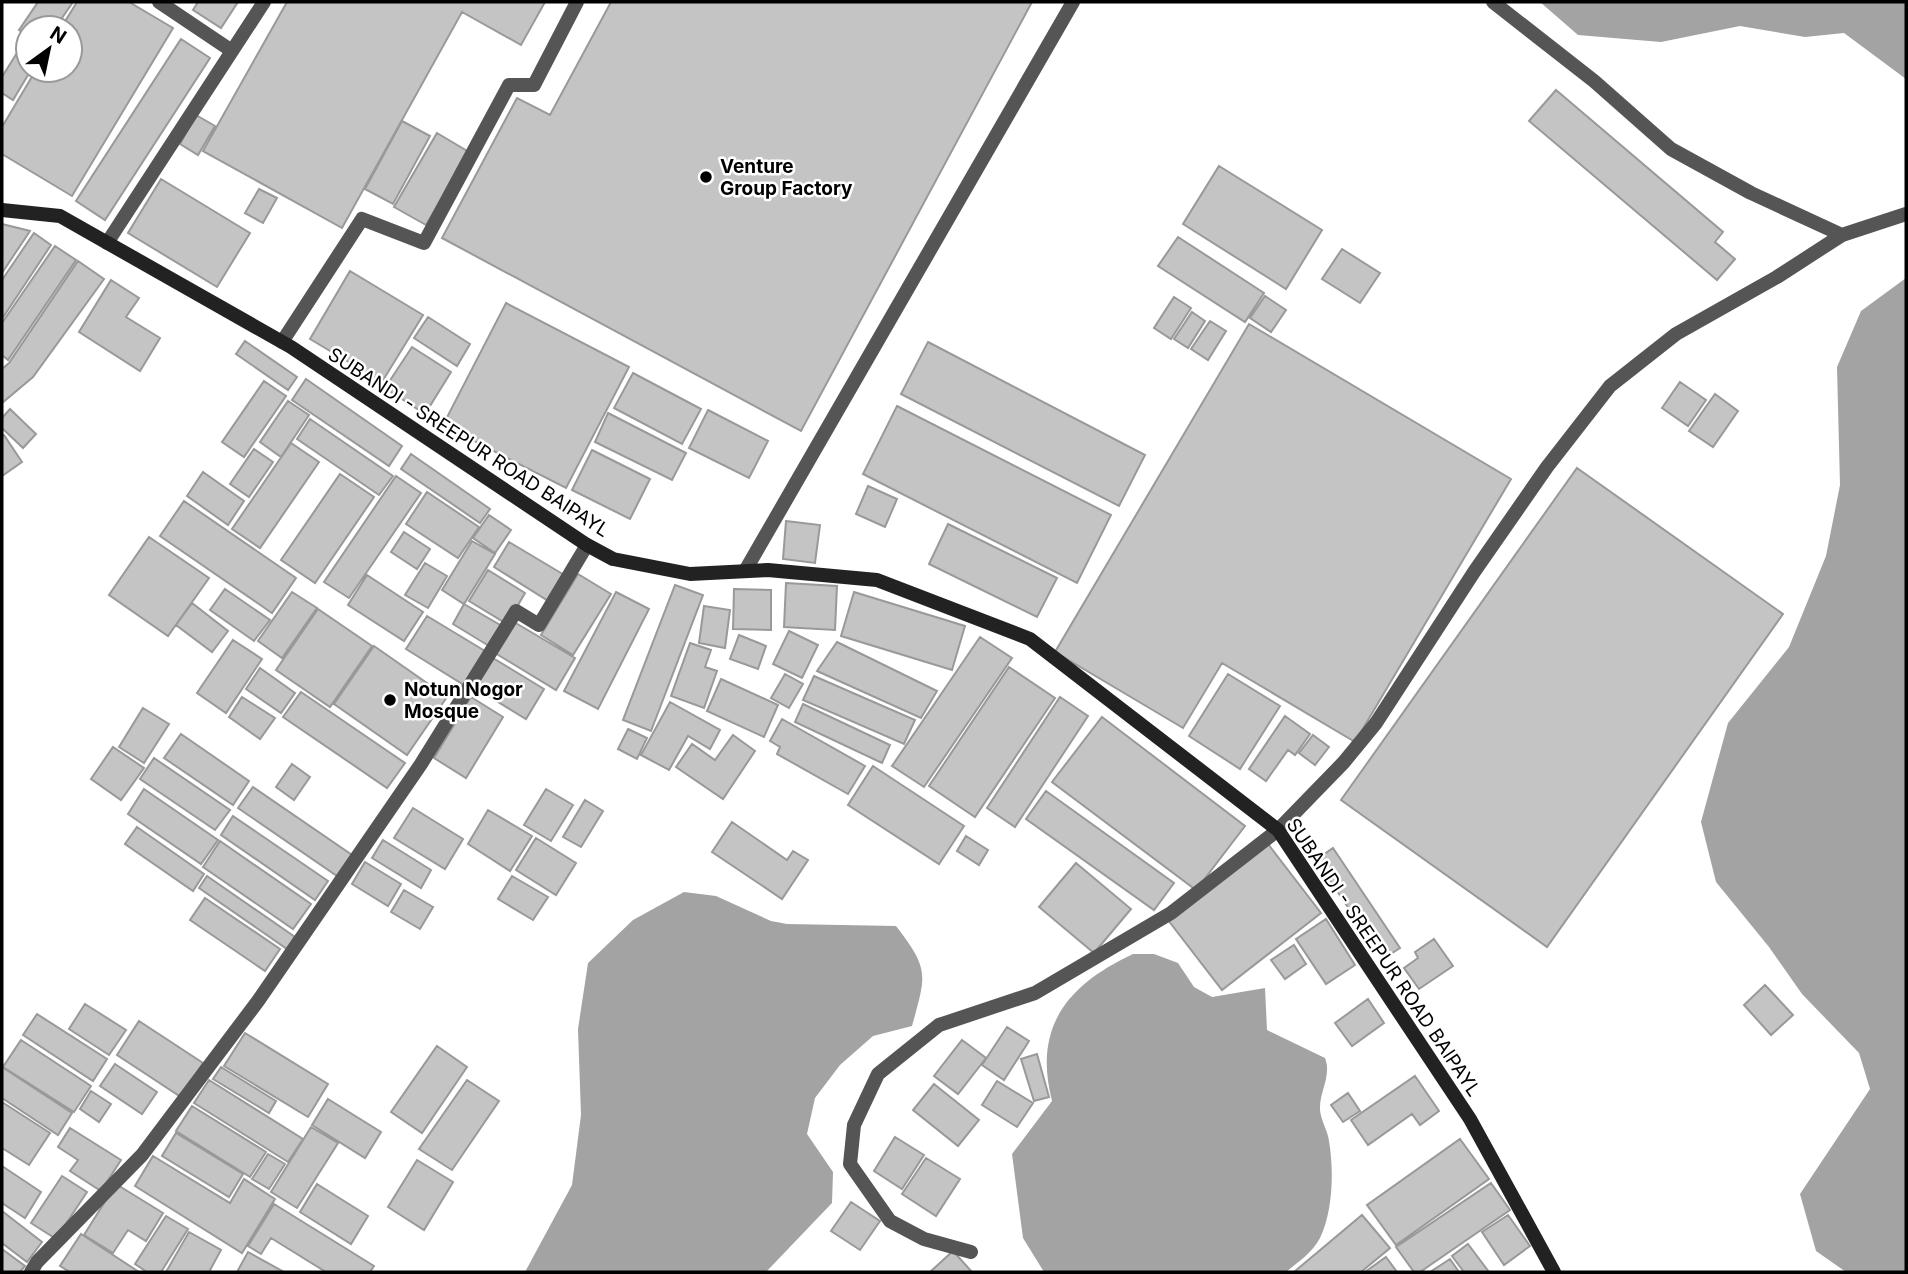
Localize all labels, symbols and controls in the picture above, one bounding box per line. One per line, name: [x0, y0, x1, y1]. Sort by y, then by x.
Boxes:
north arrow: [14, 14, 84, 84]
text: N: [46, 22, 70, 49]
place label: Venture Group Factory: [720, 155, 853, 200]
marker: Venture Group Factory: [698, 169, 714, 185]
street label: SUBANDI - SREEPUR ROAD BAIPAYL: [324, 343, 614, 542]
place label: Notun Nogor Mosque: [404, 678, 523, 723]
marker: Notun Nogor Mosque: [382, 692, 398, 708]
street label: SUBANDI - SREEPUR ROAD BAIPAYL: [1282, 814, 1486, 1101]

